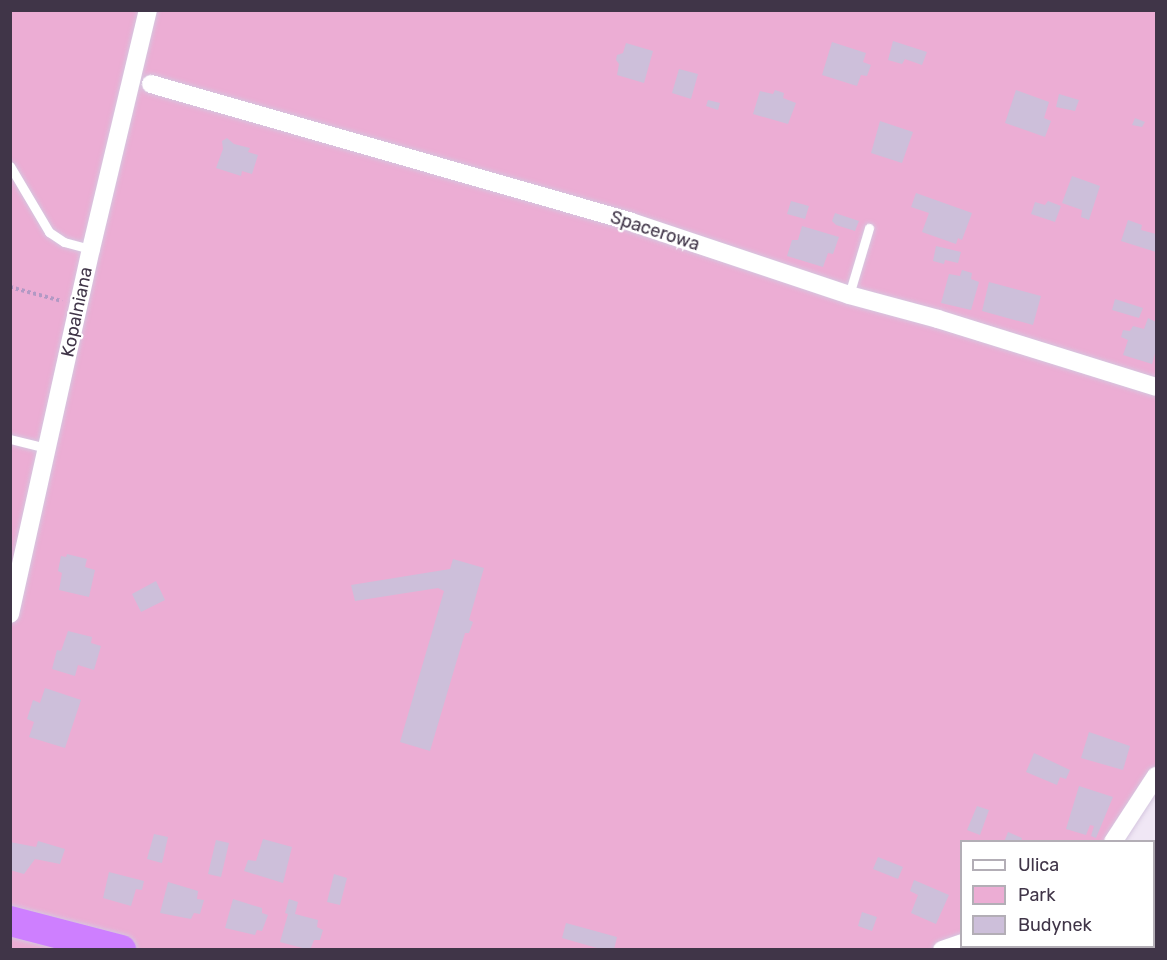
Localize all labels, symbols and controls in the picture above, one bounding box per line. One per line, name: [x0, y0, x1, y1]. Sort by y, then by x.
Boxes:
street label: Spacerowa: [608, 206, 702, 256]
street label: Kopalniana: [57, 265, 97, 359]
legend: [960, 840, 1155, 948]
text: Ulica: [1018, 854, 1059, 876]
text: Park: [1018, 884, 1055, 906]
text: Budynek: [1018, 914, 1092, 936]

